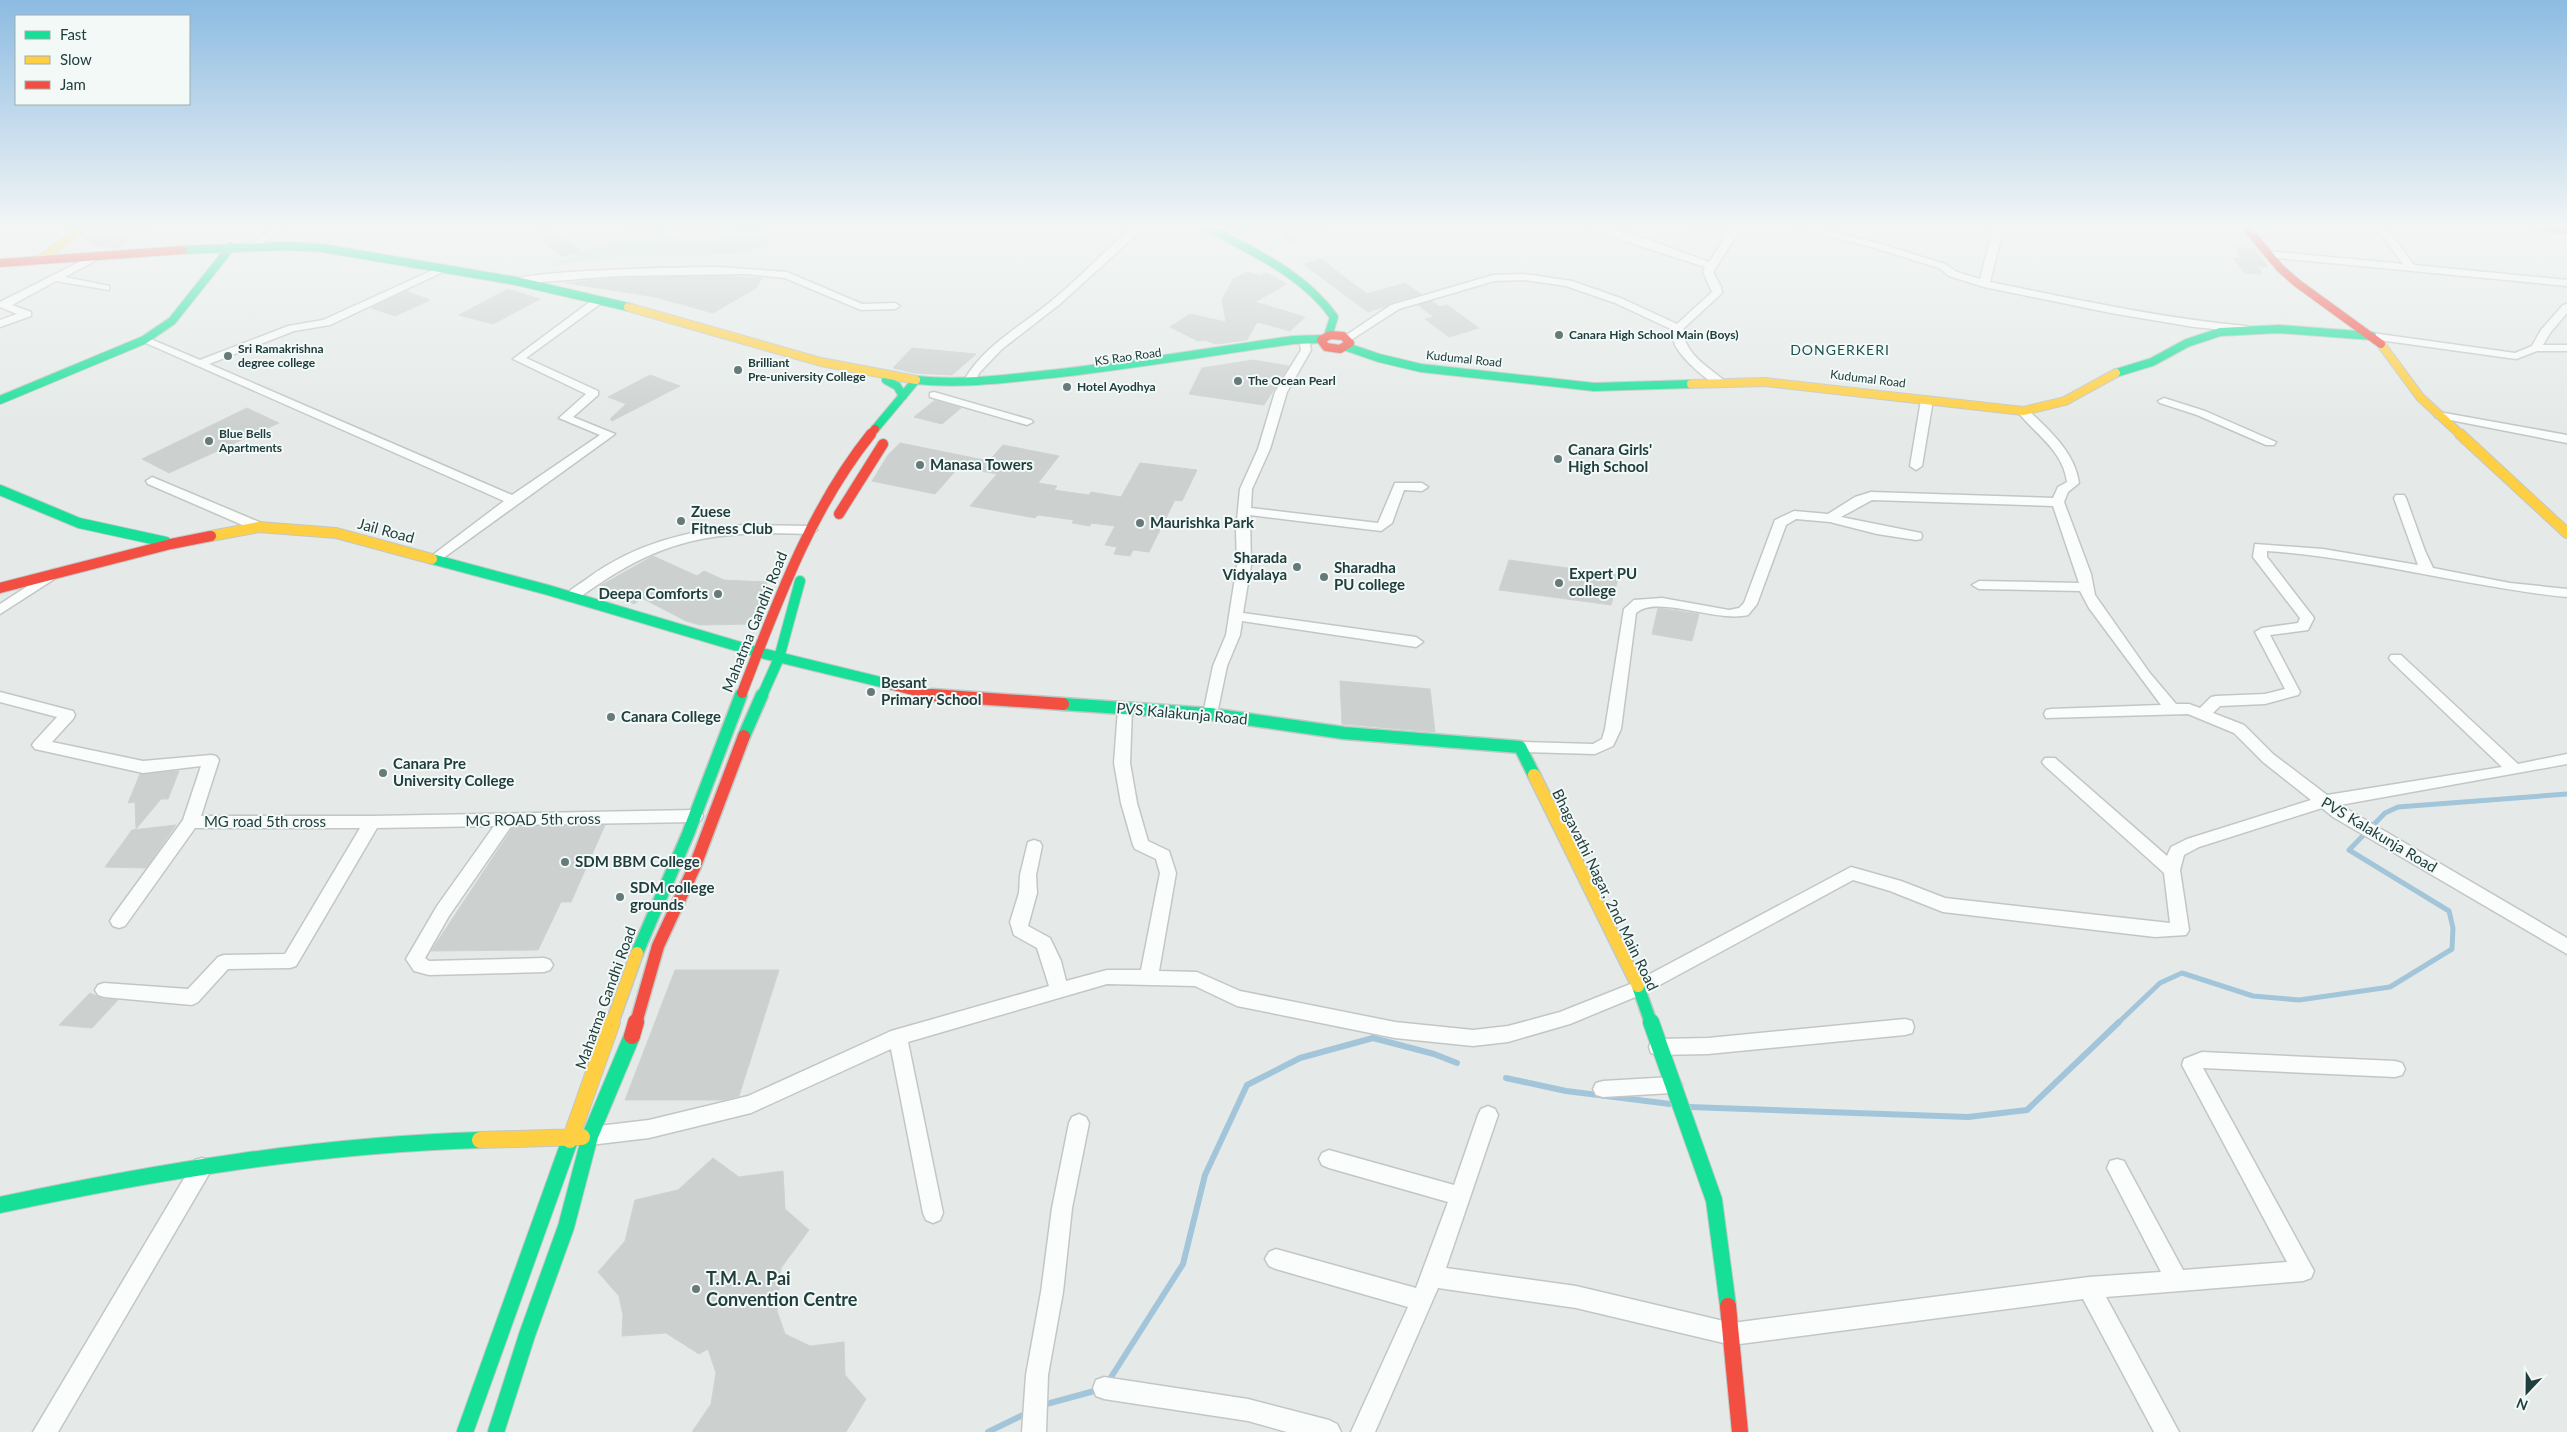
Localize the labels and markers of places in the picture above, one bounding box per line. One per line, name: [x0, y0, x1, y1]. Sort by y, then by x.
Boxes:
place label: Canara High School Main (Boys): [1569, 327, 1739, 342]
marker: Canara High School Main (Boys): [1553, 329, 1565, 341]
place label: Sri Ramakrishna degree college: [238, 341, 324, 370]
marker: Sri Ramakrishna degree college: [222, 350, 234, 362]
place label: Brilliant Pre-university College: [748, 355, 866, 384]
marker: Brilliant Pre-university College: [732, 364, 744, 376]
place label: The Ocean Pearl: [1248, 373, 1336, 388]
marker: The Ocean Pearl: [1232, 375, 1244, 387]
place label: Hotel Ayodhya: [1077, 379, 1156, 394]
marker: Hotel Ayodhya: [1061, 381, 1073, 393]
place label: Blue Bells Apartments: [218, 426, 282, 455]
marker: Blue Bells Apartments: [203, 435, 215, 447]
place label: Canara Girls' High School: [1568, 440, 1652, 475]
marker: Canara Girls' High School: [1552, 453, 1564, 465]
place label: Manasa Towers: [930, 455, 1033, 473]
marker: Manasa Towers: [914, 459, 926, 471]
place label: Zuese Fitness Club: [691, 502, 773, 537]
place label: Maurishka Park: [1150, 513, 1255, 531]
marker: Zuese Fitness Club: [675, 515, 687, 527]
marker: Maurishka Park: [1134, 517, 1146, 529]
place label: Sharada Vidyalaya: [1221, 548, 1287, 583]
place label: Sharadha PU college: [1334, 558, 1405, 593]
marker: Sharada Vidyalaya: [1291, 561, 1303, 573]
place label: Expert PU college: [1569, 564, 1637, 599]
marker: Sharadha PU college: [1318, 571, 1330, 583]
marker: Expert PU college: [1553, 577, 1565, 589]
place label: Deepa Comforts: [599, 584, 708, 602]
marker: Deepa Comforts: [712, 588, 724, 600]
place label: Besant Primary School: [881, 673, 981, 708]
marker: Besant Primary School: [865, 686, 877, 698]
place label: Canara College: [621, 707, 721, 725]
marker: Canara College: [605, 711, 617, 723]
place label: Canara Pre University College: [393, 754, 514, 789]
marker: Canara Pre University College: [377, 767, 389, 779]
place label: SDM BBM College: [575, 852, 700, 870]
marker: SDM BBM College: [559, 856, 571, 868]
place label: SDM college grounds: [630, 878, 714, 913]
marker: SDM college grounds: [614, 891, 626, 903]
place label: T.M. A. Pai Convention Centre: [706, 1267, 858, 1310]
marker: T.M. A. Pai Convention Centre: [690, 1283, 702, 1295]

